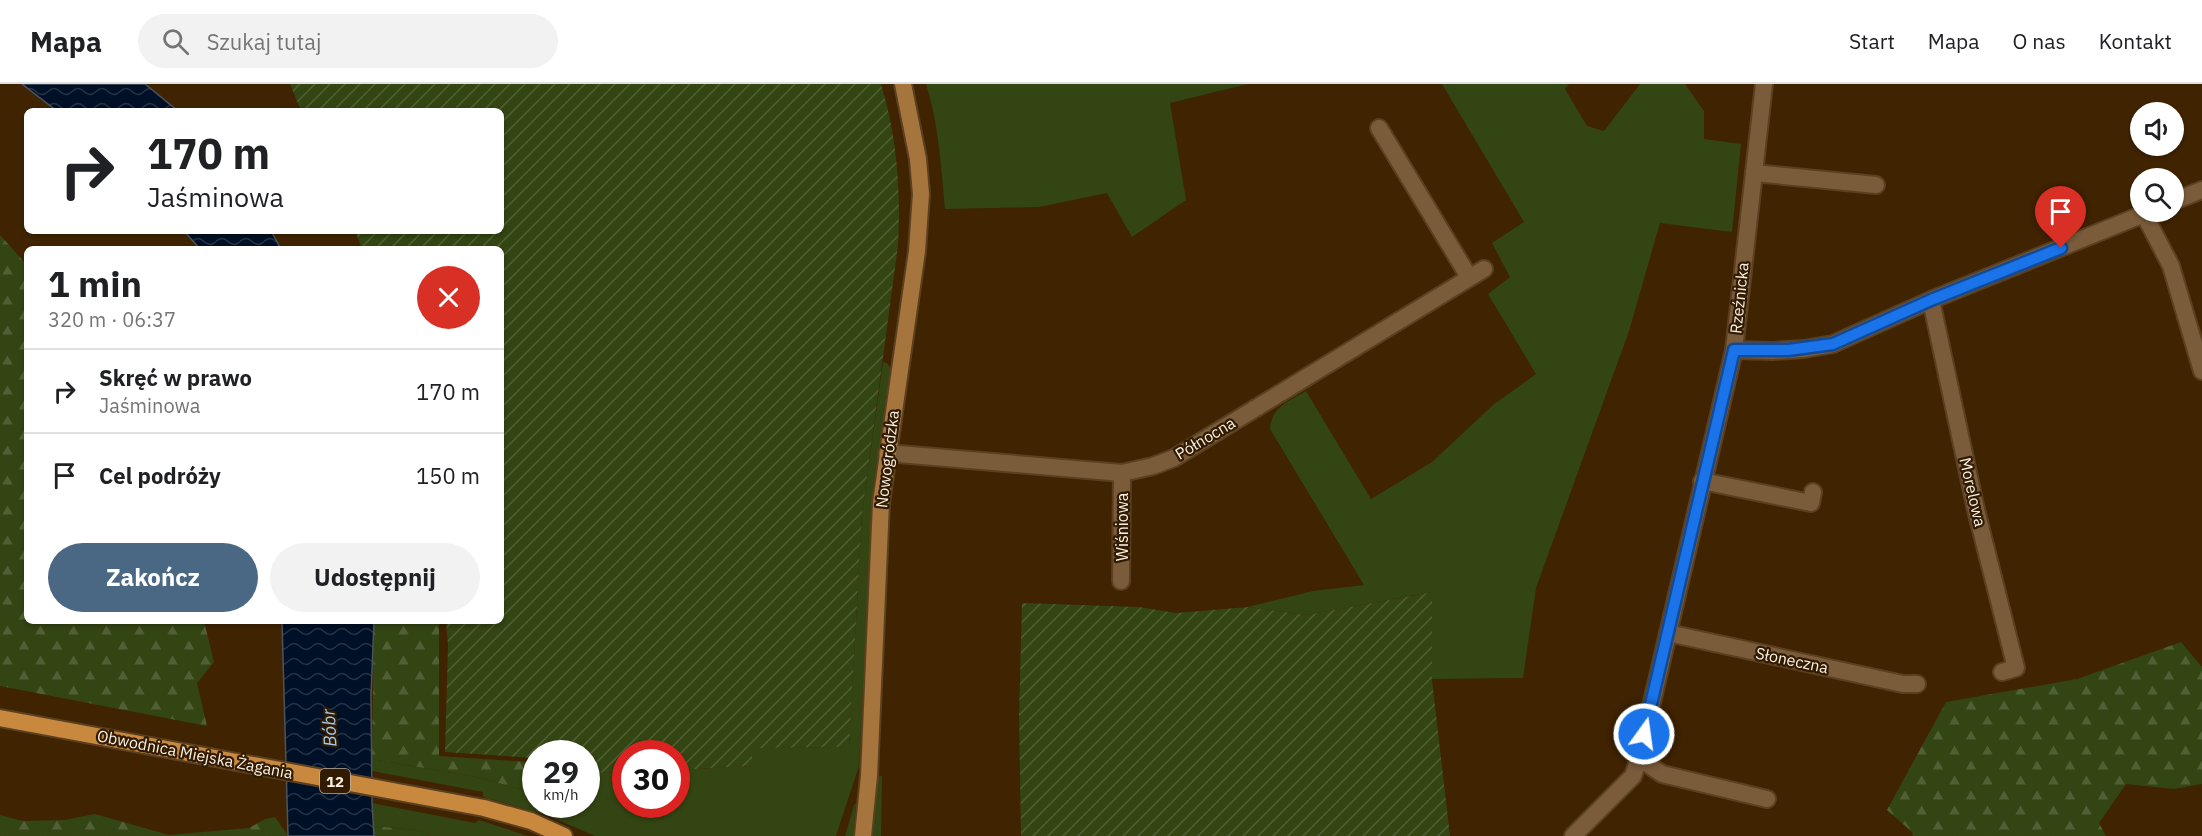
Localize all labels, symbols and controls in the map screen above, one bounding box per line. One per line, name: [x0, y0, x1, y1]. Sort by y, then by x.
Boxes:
search box: [138, 14, 558, 68]
text: Mapa: [30, 23, 102, 60]
icon: search: [159, 25, 192, 58]
text: Szukaj tutaj: [207, 27, 321, 56]
text: Start: [1849, 27, 1895, 55]
text: Mapa: [1928, 27, 1980, 55]
text: O nas: [2013, 27, 2066, 55]
text: Kontakt: [2099, 27, 2172, 55]
map controls: [2130, 102, 2184, 222]
button: sound: [2130, 102, 2184, 156]
text: 170 m: [147, 126, 270, 181]
icon: right: [48, 132, 126, 210]
button: search: [2130, 168, 2184, 222]
text: Jaśminowa: [147, 179, 284, 214]
pin: [2035, 186, 2086, 248]
icon: arrive: [2044, 195, 2077, 228]
text: 1 min: [48, 260, 142, 307]
street label: Rzeźnicka: [1725, 261, 1753, 335]
button: close: [417, 266, 480, 329]
text: 320 m · 06:37: [48, 306, 176, 333]
text: Skręć w prawo: [99, 363, 252, 392]
icon: right: [48, 375, 81, 408]
text: 170 m: [416, 377, 480, 406]
text: Jaśminowa: [99, 392, 200, 419]
street label: Nowogródzka: [871, 409, 903, 509]
street label: Północna: [1171, 412, 1239, 464]
street label: Morelowa: [1955, 455, 1991, 529]
icon: arrive: [48, 459, 81, 492]
text: Cel podróży: [99, 461, 221, 490]
text: 150 m: [416, 461, 480, 490]
street label: Wiśniowa: [1112, 492, 1132, 561]
button: Zakończ: [48, 543, 258, 612]
button: Udostępnij: [270, 543, 480, 612]
street label: Słoneczna: [1754, 643, 1831, 678]
position arrow: [1612, 702, 1676, 766]
water label: Bóbr: [316, 708, 341, 748]
street label: Obwodnica Miejska Żagania: [95, 725, 295, 783]
speed limit sign: 30: [612, 740, 690, 818]
text: 29: [543, 752, 579, 791]
road number: 12: [320, 769, 350, 793]
text: km/h: [543, 785, 579, 804]

